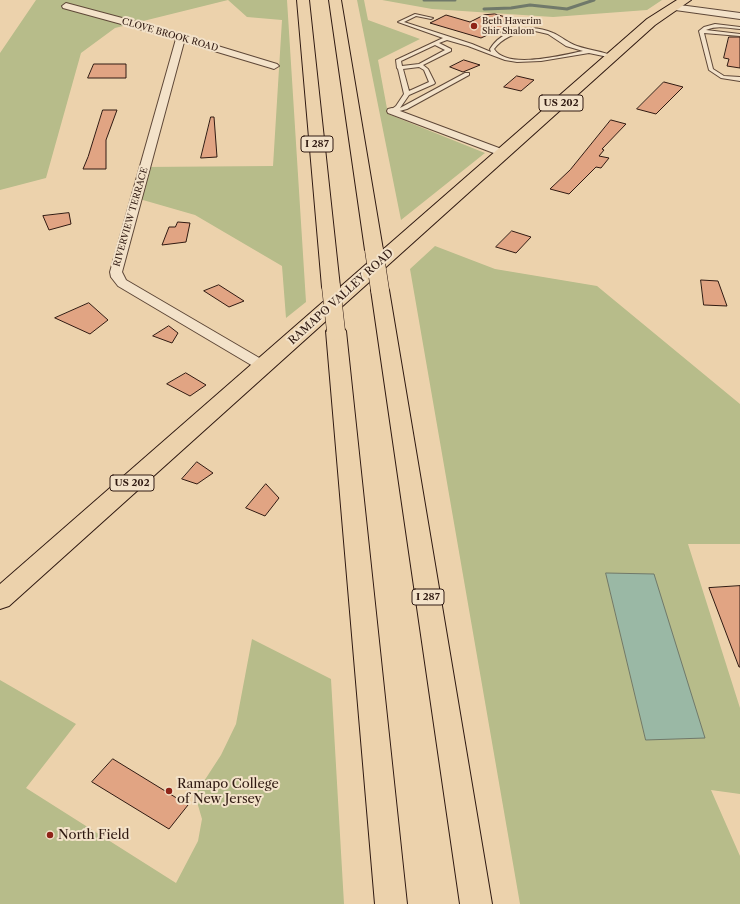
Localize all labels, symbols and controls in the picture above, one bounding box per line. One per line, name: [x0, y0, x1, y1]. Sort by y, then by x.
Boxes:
street label: CLOVE BROOK ROAD: [121, 16, 219, 54]
place label: Beth Haverim Shir Shalom: [482, 16, 541, 37]
marker: Beth Haverim Shir Shalom: [469, 21, 479, 31]
road number: US 202: [539, 95, 583, 111]
road number: I 287: [301, 136, 333, 152]
street label: RIVERVIEW TERRACE: [112, 166, 150, 268]
street label: RAMAPO VALLEY ROAD: [286, 246, 396, 348]
road number: US 202: [110, 475, 154, 491]
road number: I 287: [412, 589, 444, 605]
place label: Ramapo College of New Jersey: [177, 776, 279, 807]
marker: Ramapo College of New Jersey: [164, 786, 174, 796]
place label: North Field: [58, 827, 129, 843]
marker: North Field: [45, 830, 55, 840]

